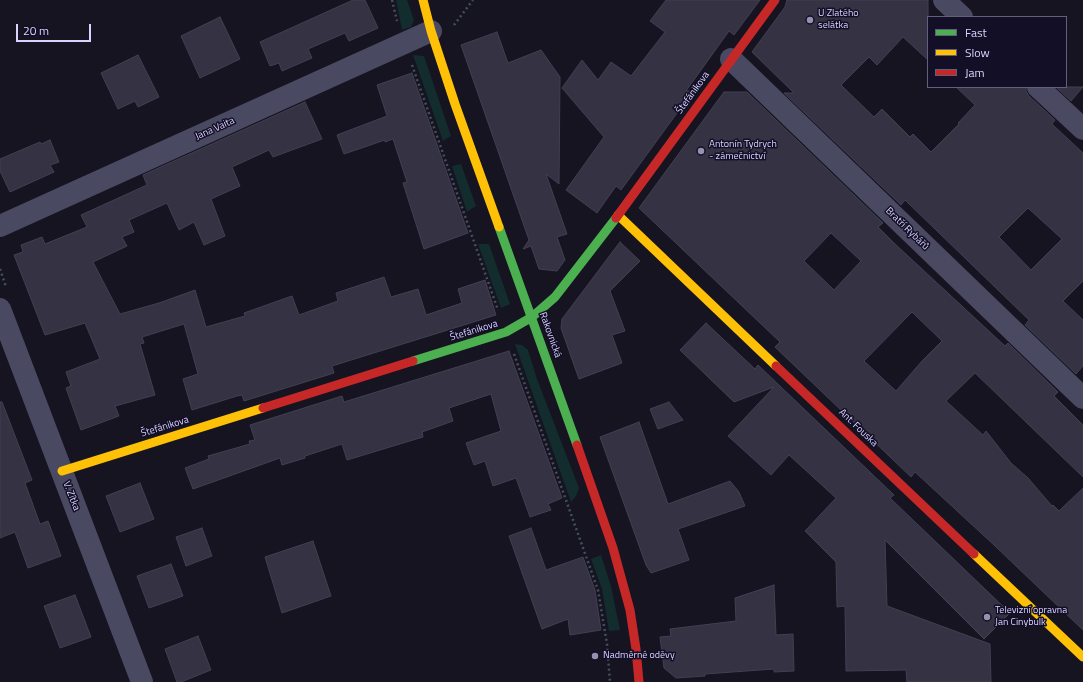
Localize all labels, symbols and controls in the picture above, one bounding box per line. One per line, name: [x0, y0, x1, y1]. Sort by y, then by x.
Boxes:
place label: U Zlatého selátka: [818, 8, 859, 32]
marker: U Zlatého selátka: [805, 15, 815, 25]
scale bar: [18, 16, 93, 42]
legend: [927, 16, 1067, 88]
text: 20 m: [23, 21, 49, 40]
text: Fast: [965, 23, 987, 42]
text: Slow: [965, 43, 990, 62]
text: Jam: [965, 63, 985, 82]
street label: Štefánikova: [674, 70, 712, 116]
street label: Jana Vaita: [193, 115, 237, 143]
place label: Antonín Tydrych - zámečnictví: [709, 139, 777, 162]
marker: Antonín Tydrych - zámečnictví: [696, 146, 706, 156]
street label: Bratří Rybářů: [883, 205, 931, 253]
street label: Rakovnická: [536, 311, 564, 359]
street label: Štefánikova: [449, 318, 499, 344]
street label: Ant. Fouska: [836, 407, 880, 449]
street label: Štefánikova: [140, 414, 190, 440]
street label: V. Zítka: [60, 480, 82, 512]
place label: Televizní opravna Jan Cinybulk: [995, 605, 1067, 628]
marker: Televizní opravna Jan Cinybulk: [982, 612, 992, 622]
place label: Nadměrné oděvy: [603, 650, 675, 662]
marker: Nadměrné oděvy: [590, 651, 600, 661]

